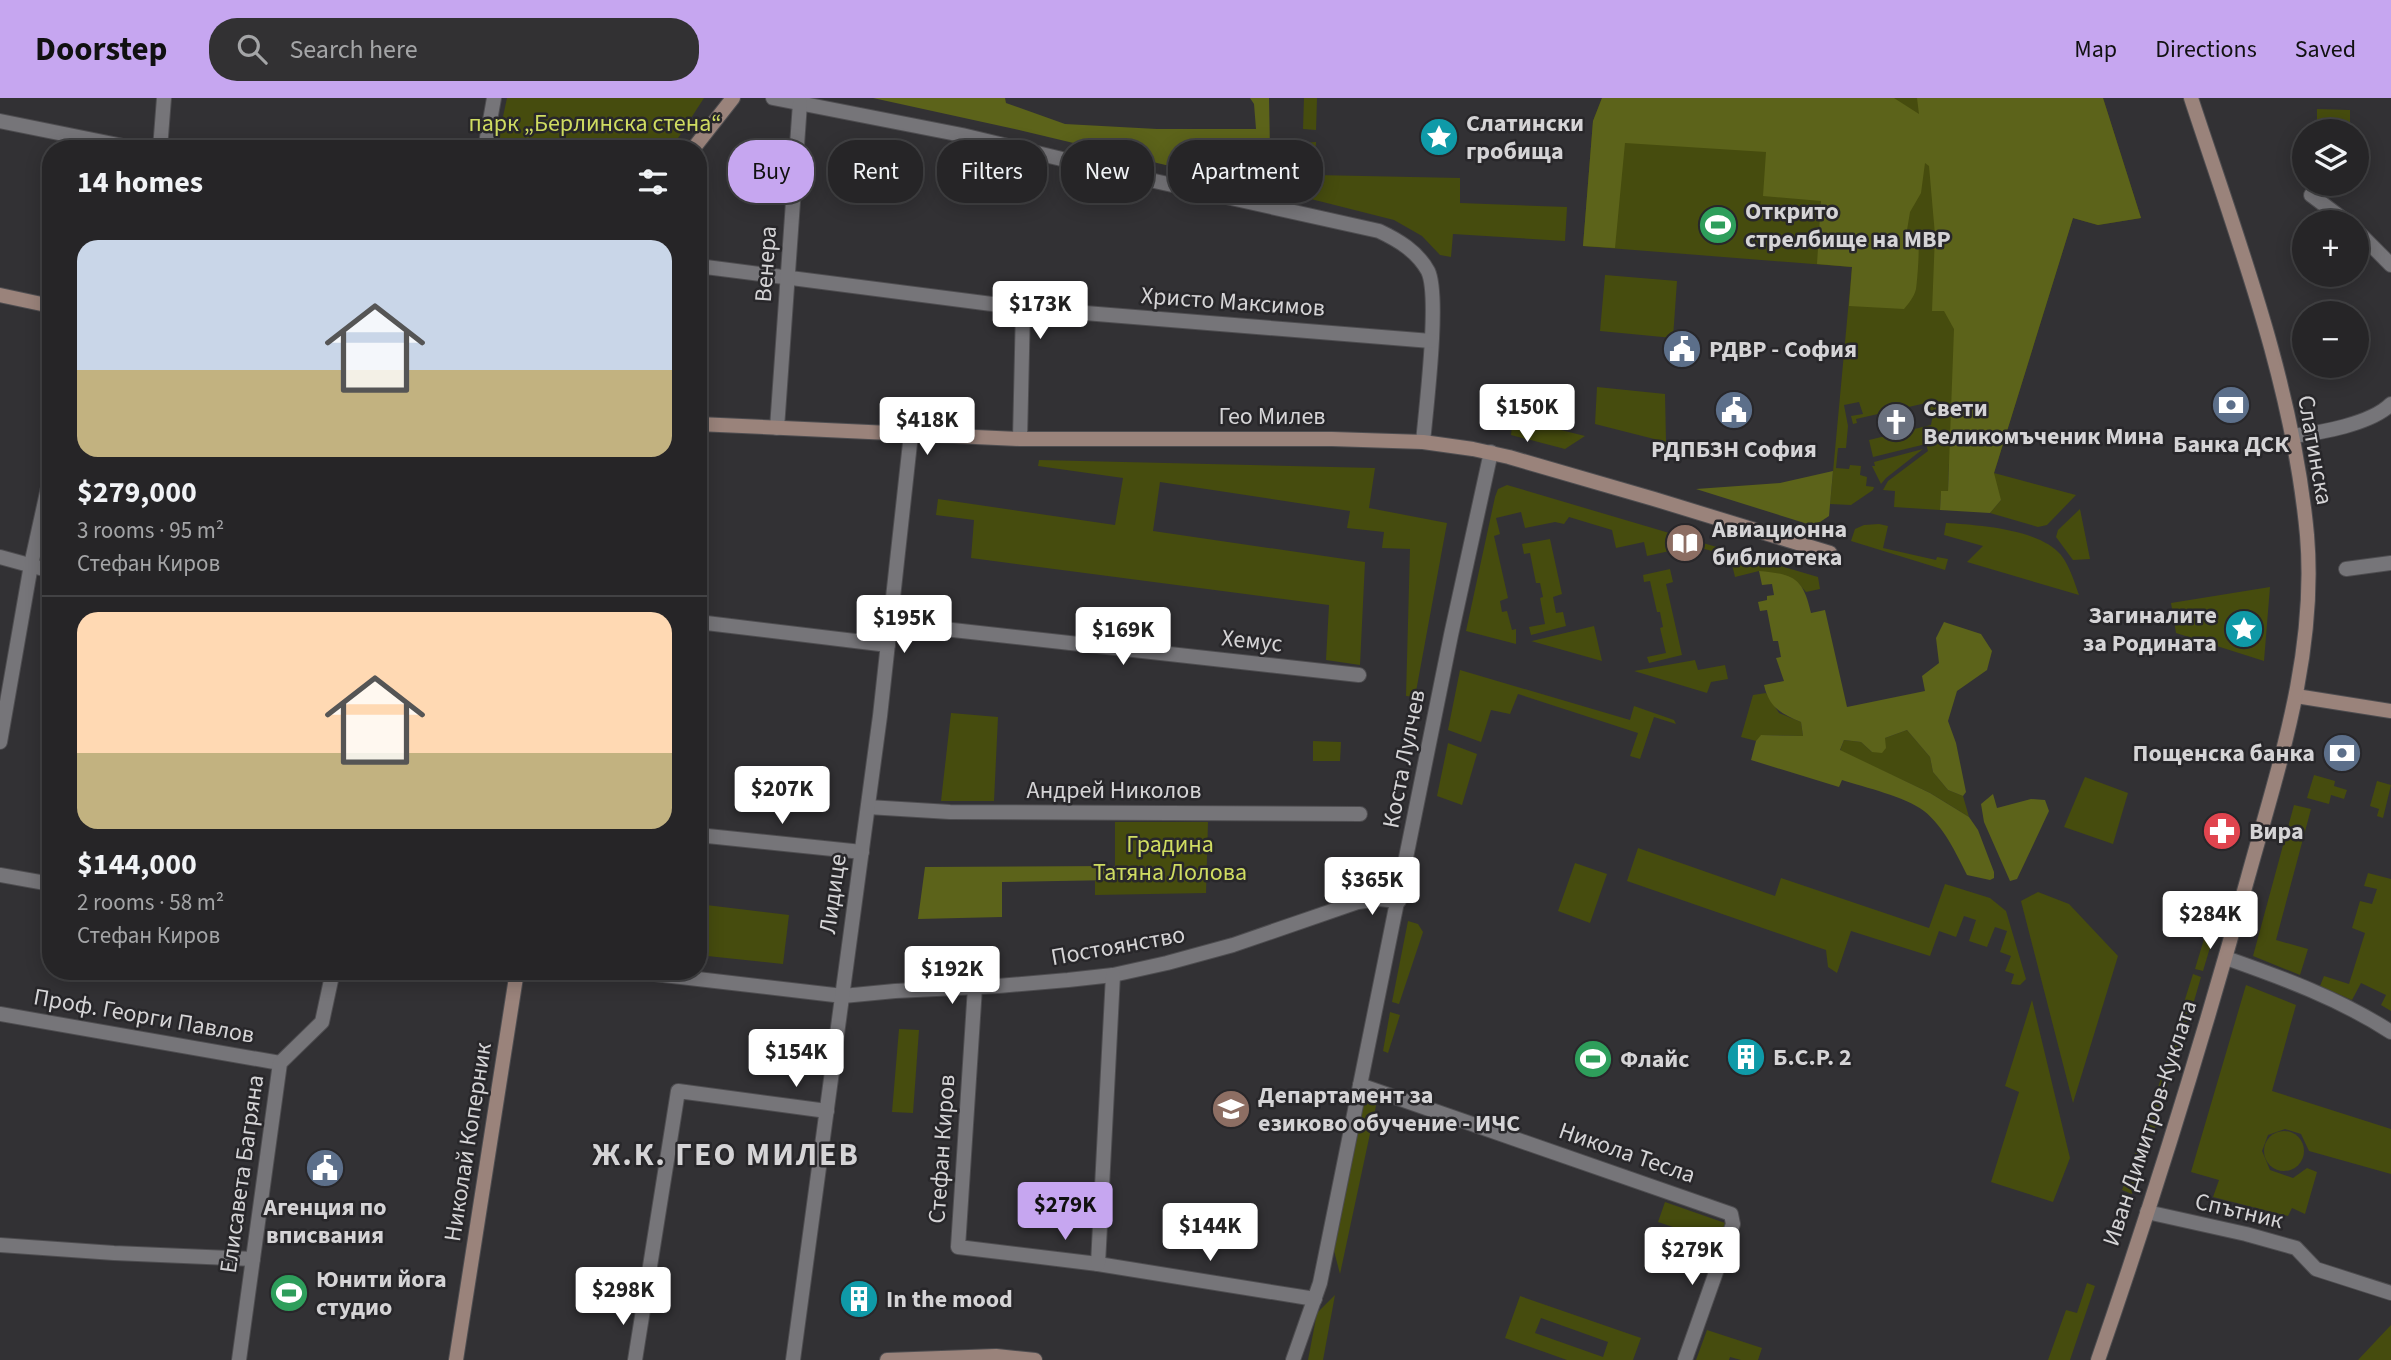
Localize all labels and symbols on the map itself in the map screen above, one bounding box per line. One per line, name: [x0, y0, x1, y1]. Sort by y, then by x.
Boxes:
park label: парк „Берлинска стена“: [468, 106, 722, 141]
place label: Слатински гробища: [1466, 106, 1584, 169]
place icon: Слатински гробища: [1418, 116, 1460, 158]
place label: Открито стрелбище на МВР: [1745, 194, 1951, 257]
sports icon: Открито стрелбище на МВР: [1697, 204, 1739, 246]
street label: Венера: [746, 225, 786, 303]
street label: Христо Максимов: [1140, 278, 1326, 326]
pin: $173K: [991, 282, 1089, 341]
public building icon: РДВР - София: [1661, 328, 1703, 370]
place label: РДВР - София: [1709, 332, 1857, 367]
pin: $150K: [1478, 384, 1576, 444]
bank icon: Банка ДСК: [2210, 384, 2252, 426]
public building icon: РДПБЗН София: [1713, 389, 1755, 431]
place label: Свети Великомъченик Мина: [1923, 391, 2164, 454]
street label: Слатинска: [2288, 392, 2342, 508]
pin: $418K: [878, 398, 976, 457]
street label: Гео Милев: [1219, 399, 1326, 434]
church icon: Свети Великомъченик Мина: [1875, 401, 1917, 443]
place label: Банка ДСК: [2173, 427, 2289, 462]
place label: РДПБЗН София: [1651, 432, 1817, 467]
place label: Авиационна библиотека: [1711, 512, 1847, 575]
library icon: Авиационна библиотека: [1664, 522, 1706, 564]
pin: $195K: [855, 596, 953, 655]
place label: Загиналите за Родината: [2083, 598, 2217, 661]
pin: $169K: [1074, 608, 1172, 667]
place icon: Загиналите за Родината: [2223, 608, 2265, 650]
street label: Хемус: [1220, 620, 1284, 662]
street label: Коста Лулчев: [1373, 687, 1435, 831]
bank icon: Пощенска банка: [2321, 732, 2363, 774]
place label: Пощенска банка: [2132, 736, 2315, 771]
pin: $207K: [733, 766, 831, 826]
street label: Андрей Николов: [1027, 773, 1201, 808]
pharmacy icon: Вира: [2201, 810, 2243, 852]
place label: Вира: [2249, 814, 2304, 849]
park label: Градина Татяна Лолова: [1093, 827, 1247, 890]
street label: Лидице: [810, 852, 856, 936]
pin: $365K: [1323, 858, 1421, 917]
pin: $284K: [2161, 892, 2259, 951]
street label: Постоянство: [1048, 917, 1188, 975]
pin: $192K: [903, 946, 1001, 1006]
street label: Проф. Георги Павлов: [31, 979, 257, 1053]
street label: Иван Димитров-Куклата: [2094, 995, 2206, 1251]
pin: $154K: [747, 1030, 845, 1089]
building icon: Б.С.Р. 2: [1725, 1036, 1767, 1078]
sports icon: Флайс: [1572, 1038, 1614, 1080]
street label: Николай Коперник: [435, 1040, 501, 1244]
place label: Б.С.Р. 2: [1773, 1040, 1852, 1075]
place label: Флайс: [1620, 1042, 1690, 1077]
street label: Елисавета Багряна: [211, 1072, 273, 1276]
street label: Стефан Киров: [919, 1073, 965, 1225]
place label: Департамент за езиково обучение - ИЧС: [1258, 1078, 1520, 1141]
school or university icon: Департамент за езиково обучение - ИЧС: [1210, 1088, 1252, 1130]
street label: Никола Тесла: [1554, 1113, 1700, 1193]
district label: Ж.К. ГЕО МИЛЕВ: [592, 1132, 860, 1178]
public building icon: Агенция по вписвания: [304, 1147, 346, 1189]
pin: $279K: [1016, 1182, 1114, 1242]
street label: Спътник: [2191, 1184, 2287, 1238]
place label: Агенция по вписвания: [263, 1190, 387, 1253]
pin: $144K: [1161, 1204, 1259, 1263]
pin: $279K: [1643, 1228, 1741, 1287]
place label: Юнити йога студио: [316, 1262, 447, 1325]
pin: $298K: [574, 1268, 672, 1327]
sports icon: Юнити йога студио: [268, 1272, 310, 1314]
building icon: In the mood: [838, 1278, 880, 1320]
place label: In the mood: [886, 1282, 1013, 1317]

